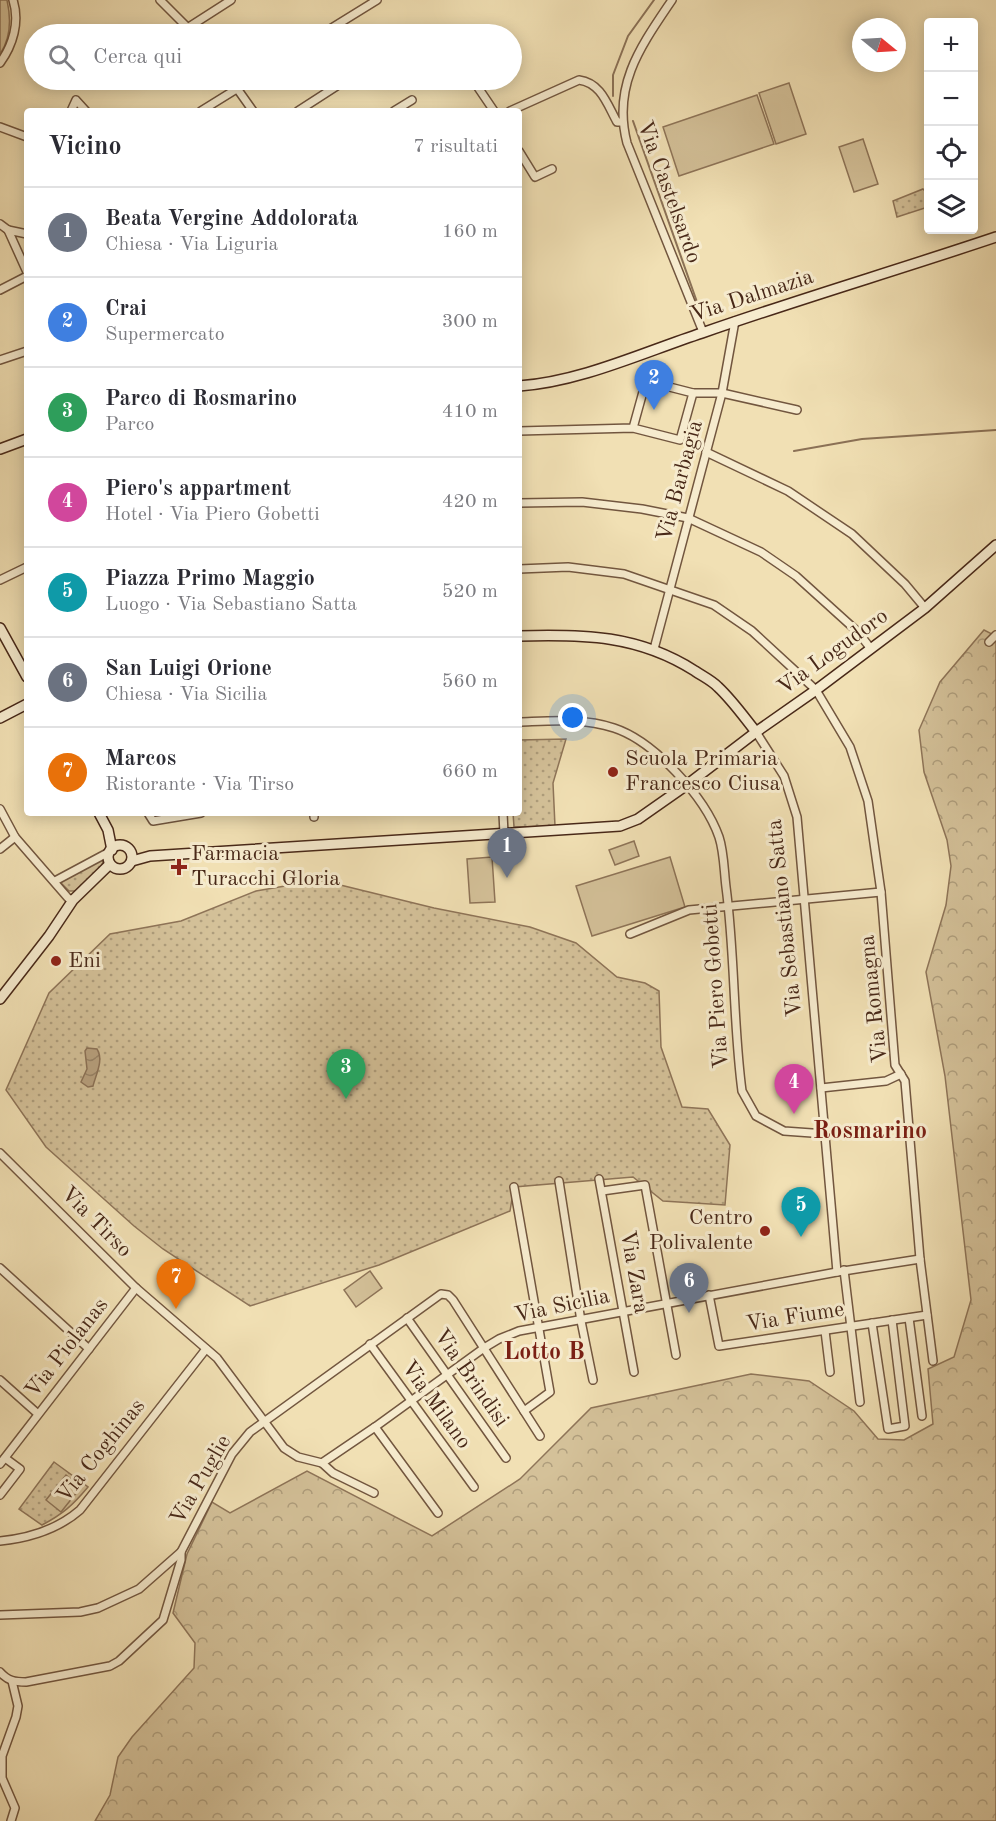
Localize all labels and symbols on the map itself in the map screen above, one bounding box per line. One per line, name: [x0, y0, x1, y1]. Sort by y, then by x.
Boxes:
north arrow: [852, 18, 906, 72]
street label: Via Castelsardo: [633, 118, 705, 266]
street label: Via Dalmazia: [688, 266, 816, 326]
pin: 2: [634, 360, 674, 410]
street label: Via Barbagia: [653, 418, 707, 544]
street label: Via Logudoro: [774, 605, 892, 699]
your location: [558, 703, 587, 732]
place label: Scuola Primaria Francesco Ciusa: [625, 748, 781, 795]
marker: Scuola Primaria Francesco Ciusa: [606, 765, 620, 779]
street label: Via Sebastiano Satta: [764, 818, 806, 1018]
pin: 1: [488, 828, 526, 878]
place label: Farmacia Turacchi Gloria: [191, 843, 340, 890]
marker: Farmacia Turacchi Gloria: [172, 860, 186, 874]
street label: Via Piero Gobetti: [699, 903, 733, 1069]
street label: Via Romagna: [856, 934, 892, 1064]
place label: Eni: [68, 950, 101, 972]
marker: Eni: [49, 954, 63, 968]
pin: 3: [326, 1050, 366, 1099]
pin: 4: [774, 1064, 814, 1114]
district label: Rosmarino: [813, 1120, 927, 1144]
street label: Via Tirso: [56, 1182, 136, 1262]
pin: 5: [782, 1188, 820, 1237]
place label: Centro Polivalente: [649, 1207, 753, 1254]
marker: Centro Polivalente: [758, 1224, 772, 1238]
street label: Via Zara: [616, 1229, 652, 1315]
pin: 7: [156, 1260, 195, 1309]
pin: 6: [670, 1264, 708, 1313]
street label: Via Sicilia: [512, 1285, 612, 1327]
street label: Via Piolanas: [21, 1294, 113, 1402]
street label: Via Fiume: [744, 1298, 846, 1336]
street label: Via Brindisi: [429, 1325, 513, 1431]
district label: Lotto B: [503, 1341, 585, 1365]
street label: Via Milano: [397, 1357, 475, 1453]
street label: Via Coghinas: [53, 1395, 149, 1507]
street label: Via Puglie: [167, 1431, 235, 1529]

